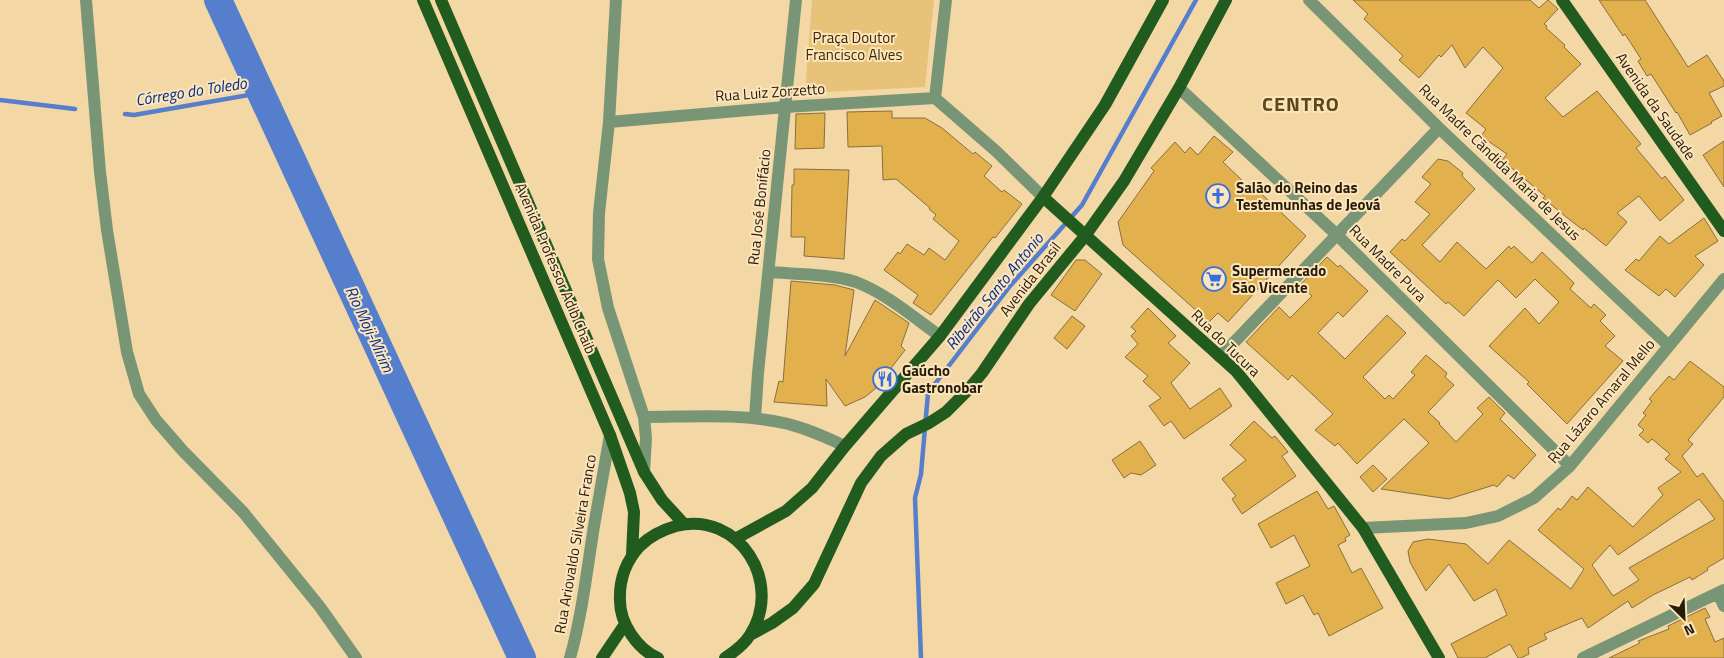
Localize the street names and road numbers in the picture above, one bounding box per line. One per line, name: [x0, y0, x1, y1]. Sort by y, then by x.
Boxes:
street label: Avenida da Saudade: [1610, 47, 1702, 165]
street label: Rua Luiz Zorzetto: [714, 77, 826, 107]
street label: Rua Madre Cãndida Maria de Jesus: [1414, 78, 1586, 246]
street label: Rua José Bonifácio: [741, 148, 777, 266]
street label: Avenida Professor Adib Chaib: [509, 179, 603, 357]
street label: Rua Madre Pura: [1344, 219, 1432, 307]
street label: Avenida Brasil: [994, 237, 1066, 321]
street label: Rua do Tucura: [1186, 304, 1266, 382]
street label: Rua Lázaro Amaral Mello: [1542, 334, 1660, 468]
street label: Rua Ariovaldo Silveira Franco: [548, 452, 602, 636]

